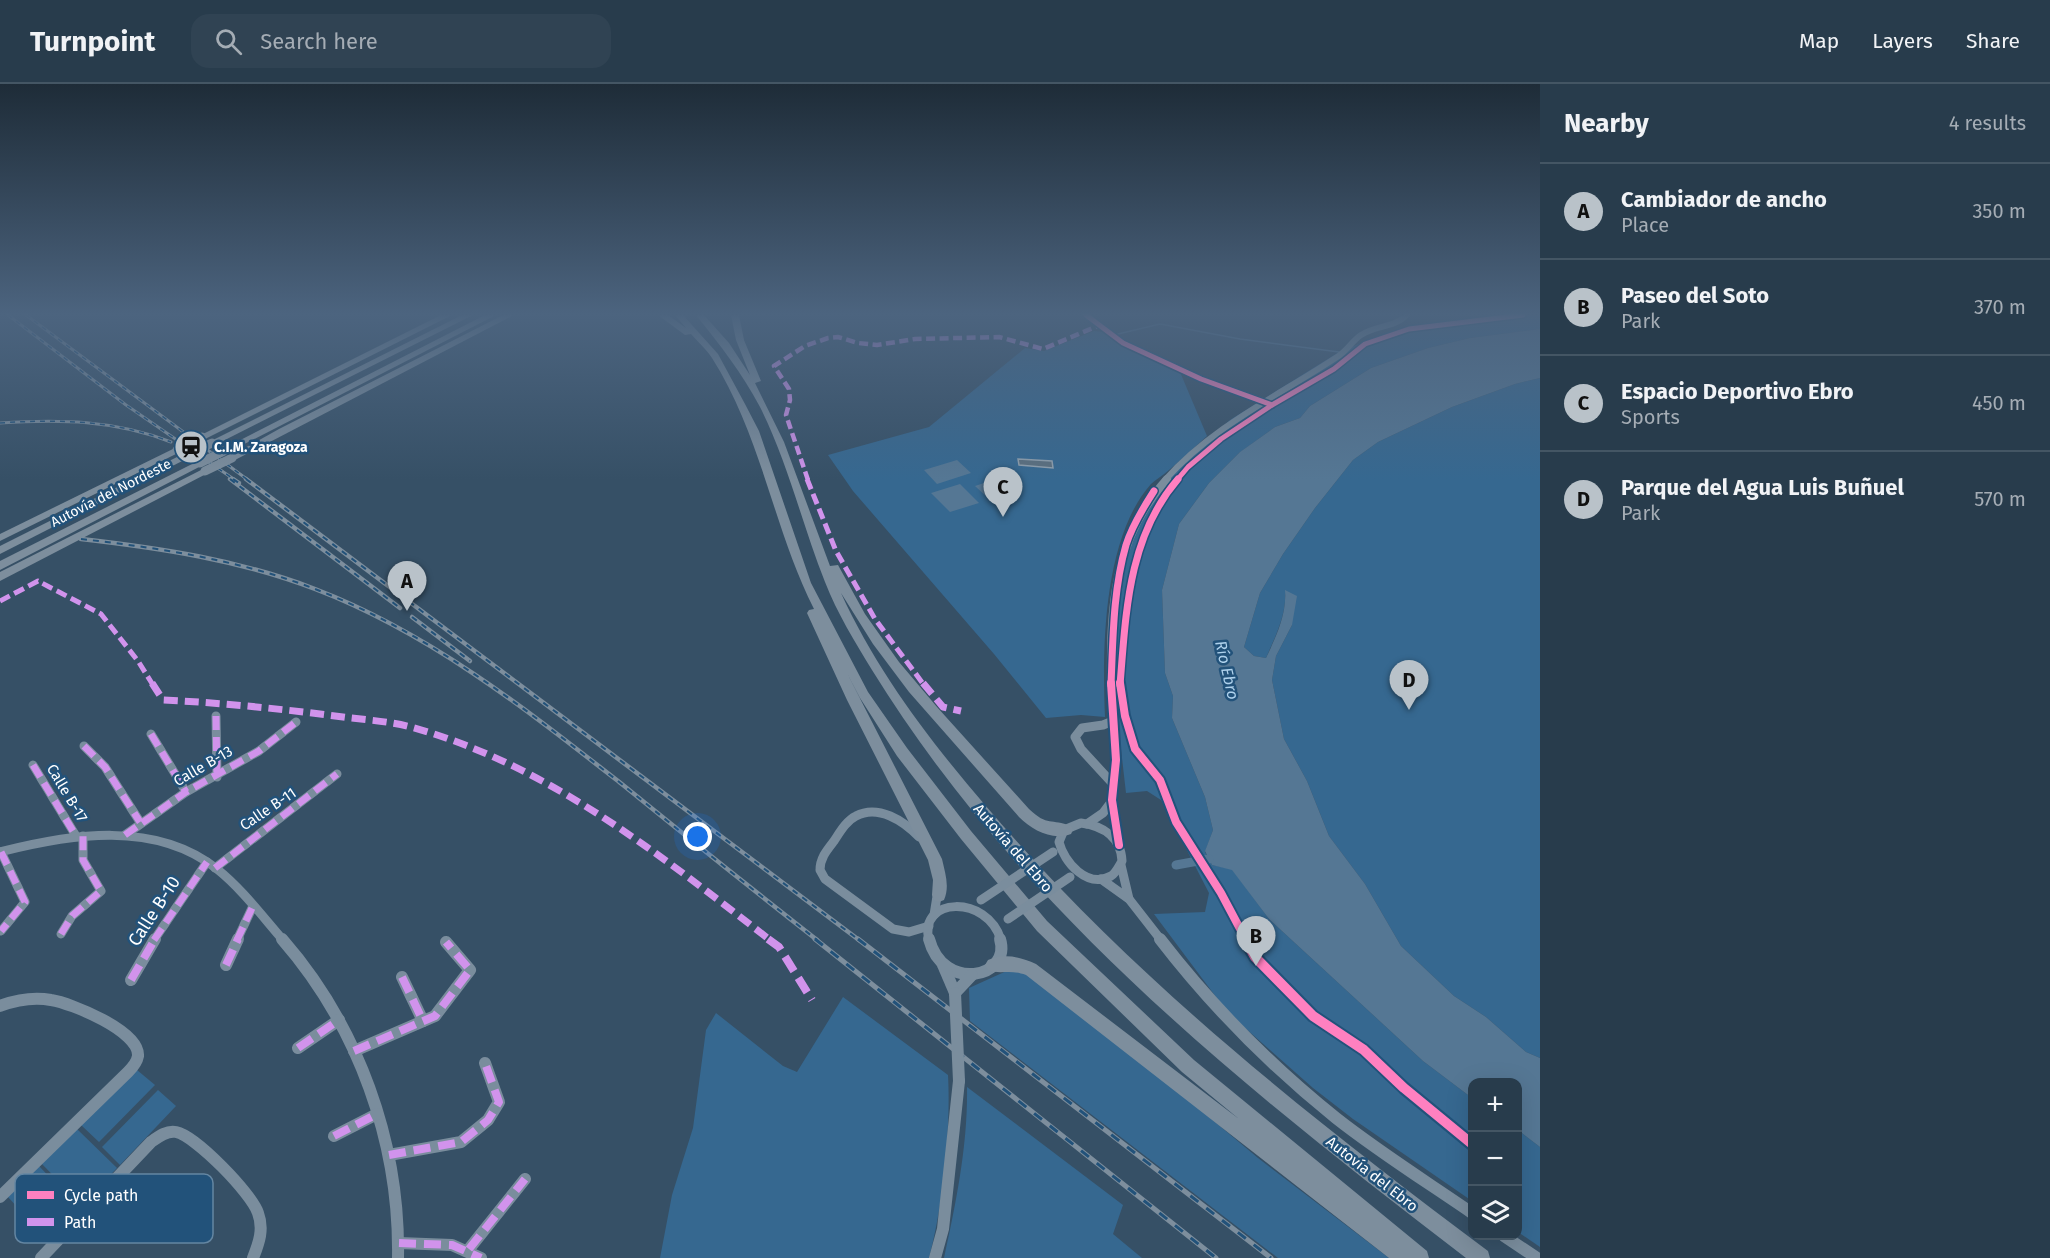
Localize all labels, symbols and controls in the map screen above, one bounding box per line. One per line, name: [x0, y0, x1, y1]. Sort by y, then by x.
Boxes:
search box: [191, 14, 611, 68]
text: Turnpoint: [30, 25, 155, 58]
icon: search: [212, 25, 245, 58]
text: Search here: [260, 28, 378, 55]
text: Map: [1799, 28, 1839, 54]
text: Layers: [1872, 28, 1933, 54]
text: Share: [1966, 28, 2020, 54]
text: Nearby: [1564, 108, 1649, 139]
text: 4 results: [1949, 111, 2026, 135]
text: Cambiador de ancho: [1621, 186, 1827, 213]
text: A: [1578, 199, 1589, 223]
text: 350 m: [1972, 199, 2026, 223]
text: Place: [1621, 213, 1669, 237]
text: Paseo del Soto: [1621, 282, 1769, 309]
text: B: [1577, 295, 1590, 319]
text: 370 m: [1974, 295, 2026, 319]
text: Park: [1621, 309, 1660, 333]
text: Espacio Deportivo Ebro: [1621, 378, 1854, 405]
text: C: [1578, 391, 1589, 415]
text: 450 m: [1972, 391, 2026, 415]
text: Sports: [1621, 405, 1680, 429]
station icon: C.I.M. Zaragoza: [173, 429, 209, 465]
place label: C.I.M. Zaragoza: [214, 439, 308, 456]
street label: Autovía del Nordeste: [48, 455, 174, 531]
pin: C: [984, 468, 1022, 517]
text: Parque del Agua Luis Buñuel: [1621, 474, 1904, 501]
text: D: [1577, 487, 1590, 511]
text: 570 m: [1974, 487, 2026, 511]
text: Park: [1621, 501, 1660, 525]
pin: A: [388, 562, 426, 611]
water label: Río Ebro: [1211, 639, 1243, 701]
pin: D: [1390, 660, 1428, 710]
street label: Calle B-13: [170, 742, 236, 790]
street label: Calle B-17: [43, 761, 91, 826]
street label: Calle B-11: [236, 784, 300, 834]
street label: Autovía del Ebro: [970, 800, 1056, 896]
your location: [683, 822, 712, 851]
street label: Calle B-10: [123, 872, 185, 950]
pin: B: [1236, 916, 1276, 966]
map controls: [1468, 1078, 1522, 1240]
button: +: [1468, 1078, 1522, 1132]
button: −: [1468, 1132, 1522, 1186]
street label: Autovía del Ebro: [1323, 1133, 1421, 1215]
legend: [15, 1174, 213, 1243]
text: Cycle path: [64, 1186, 138, 1205]
button: layers: [1468, 1186, 1522, 1240]
text: Path: [64, 1213, 96, 1232]

